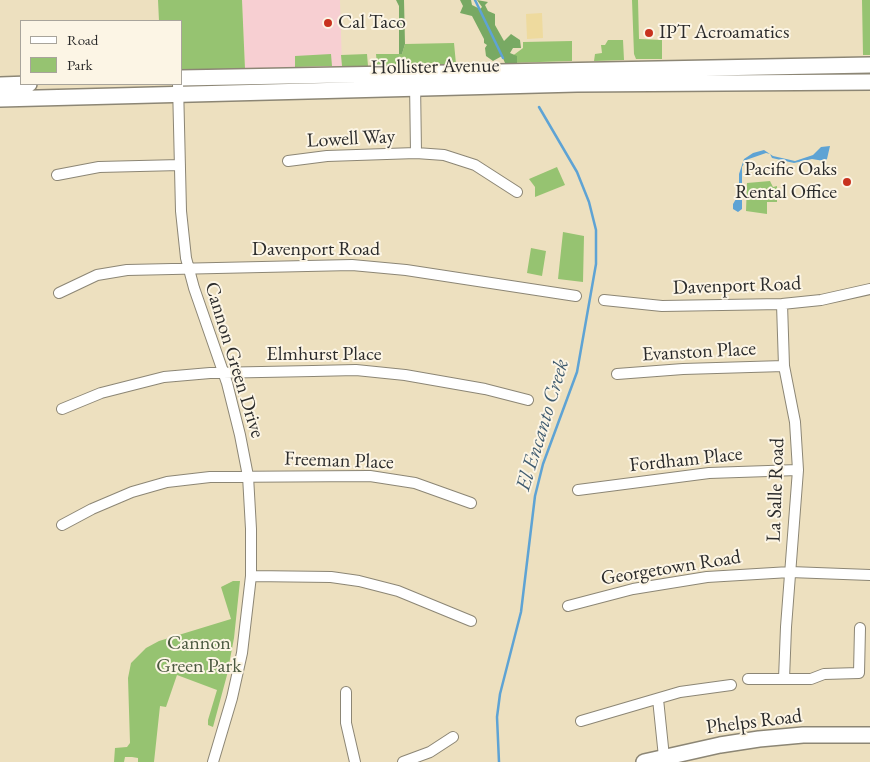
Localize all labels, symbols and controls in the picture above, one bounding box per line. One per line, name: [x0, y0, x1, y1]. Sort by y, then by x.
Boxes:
place label: Cal Taco: [338, 11, 406, 35]
marker: Cal Taco: [322, 17, 334, 29]
legend: [20, 20, 182, 85]
place label: IPT Acroamatics: [659, 21, 789, 45]
marker: IPT Acroamatics: [643, 27, 655, 39]
text: Road: [67, 30, 98, 49]
street label: Hollister Avenue: [370, 54, 500, 80]
text: Park: [67, 55, 93, 74]
street label: Lowell Way: [306, 125, 396, 153]
place label: Pacific Oaks Rental Office: [735, 158, 837, 205]
marker: Pacific Oaks Rental Office: [841, 176, 853, 188]
street label: Davenport Road: [252, 238, 380, 262]
street label: Davenport Road: [672, 272, 802, 300]
street label: Cannon Green Drive: [199, 279, 269, 441]
street label: Evanston Place: [641, 337, 757, 367]
street label: Elmhurst Place: [266, 343, 382, 367]
water label: El Encanto Creek: [511, 356, 575, 494]
street label: La Salle Road: [762, 438, 790, 542]
street label: Fordham Place: [628, 442, 744, 478]
street label: Freeman Place: [284, 447, 394, 475]
street label: Georgetown Road: [599, 545, 743, 591]
park label: Cannon Green Park: [156, 632, 242, 679]
street label: Phelps Road: [705, 704, 803, 740]

